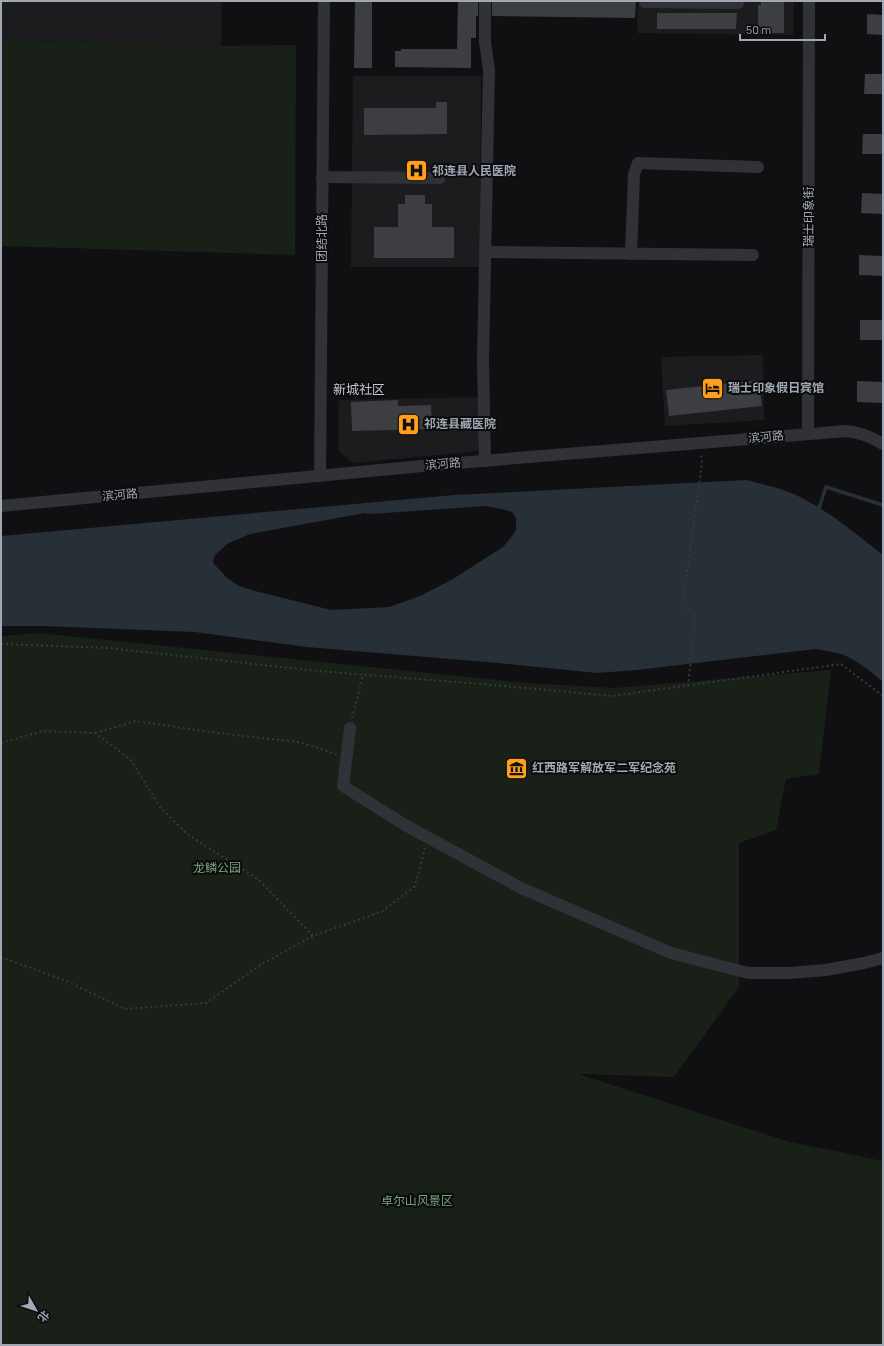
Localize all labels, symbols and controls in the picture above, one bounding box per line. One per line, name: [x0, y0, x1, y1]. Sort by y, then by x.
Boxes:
scale bar: [740, 16, 825, 42]
text: 50 m: [746, 22, 771, 36]
hospital icon: 祁连县人民医院: [403, 158, 429, 184]
place label: 祁连县人民医院: [432, 163, 516, 177]
street label: 瑞士印象街: [801, 187, 815, 247]
street label: 团结北路: [314, 214, 328, 262]
hotel icon: 瑞士印象假日宾馆: [700, 375, 726, 401]
place label: 瑞士印象假日宾馆: [728, 380, 824, 394]
district label: 新城社区: [333, 381, 385, 397]
hospital icon: 祁连县藏医院: [396, 411, 422, 437]
place label: 祁连县藏医院: [424, 416, 496, 430]
street label: 滨河路: [747, 427, 784, 445]
street label: 滨河路: [424, 454, 461, 472]
street label: 滨河路: [101, 485, 138, 503]
museum icon: 红西路军解放军二军纪念苑: [504, 755, 530, 781]
place label: 红西路军解放军二军纪念苑: [532, 760, 676, 774]
park label: 龙鳞公园: [193, 860, 241, 874]
park label: 卓尔山风景区: [381, 1193, 453, 1207]
north arrow: [16, 1290, 56, 1330]
text: 北: [36, 1308, 53, 1325]

